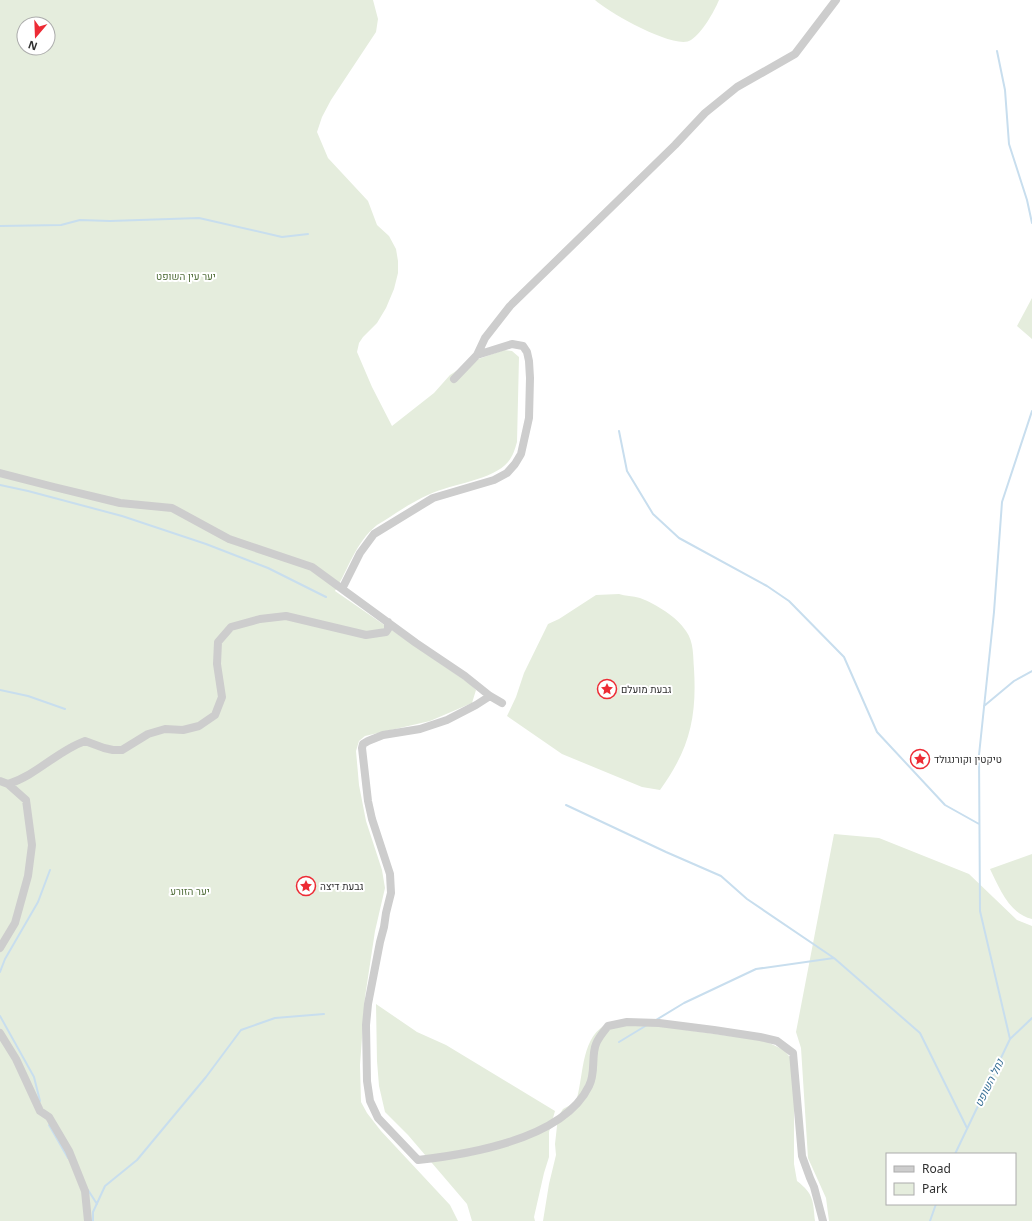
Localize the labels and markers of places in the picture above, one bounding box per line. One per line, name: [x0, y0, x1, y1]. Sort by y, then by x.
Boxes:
place icon: גבעת מועלם: [596, 678, 618, 700]
place label: גבעת מועלם: [621, 682, 671, 696]
place icon: טיקטין וקורנגולד: [909, 748, 931, 770]
place label: טיקטין וקורנגולד: [934, 752, 1002, 766]
place icon: גבעת דיצה: [295, 875, 317, 897]
place label: גבעת דיצה: [320, 879, 363, 893]

